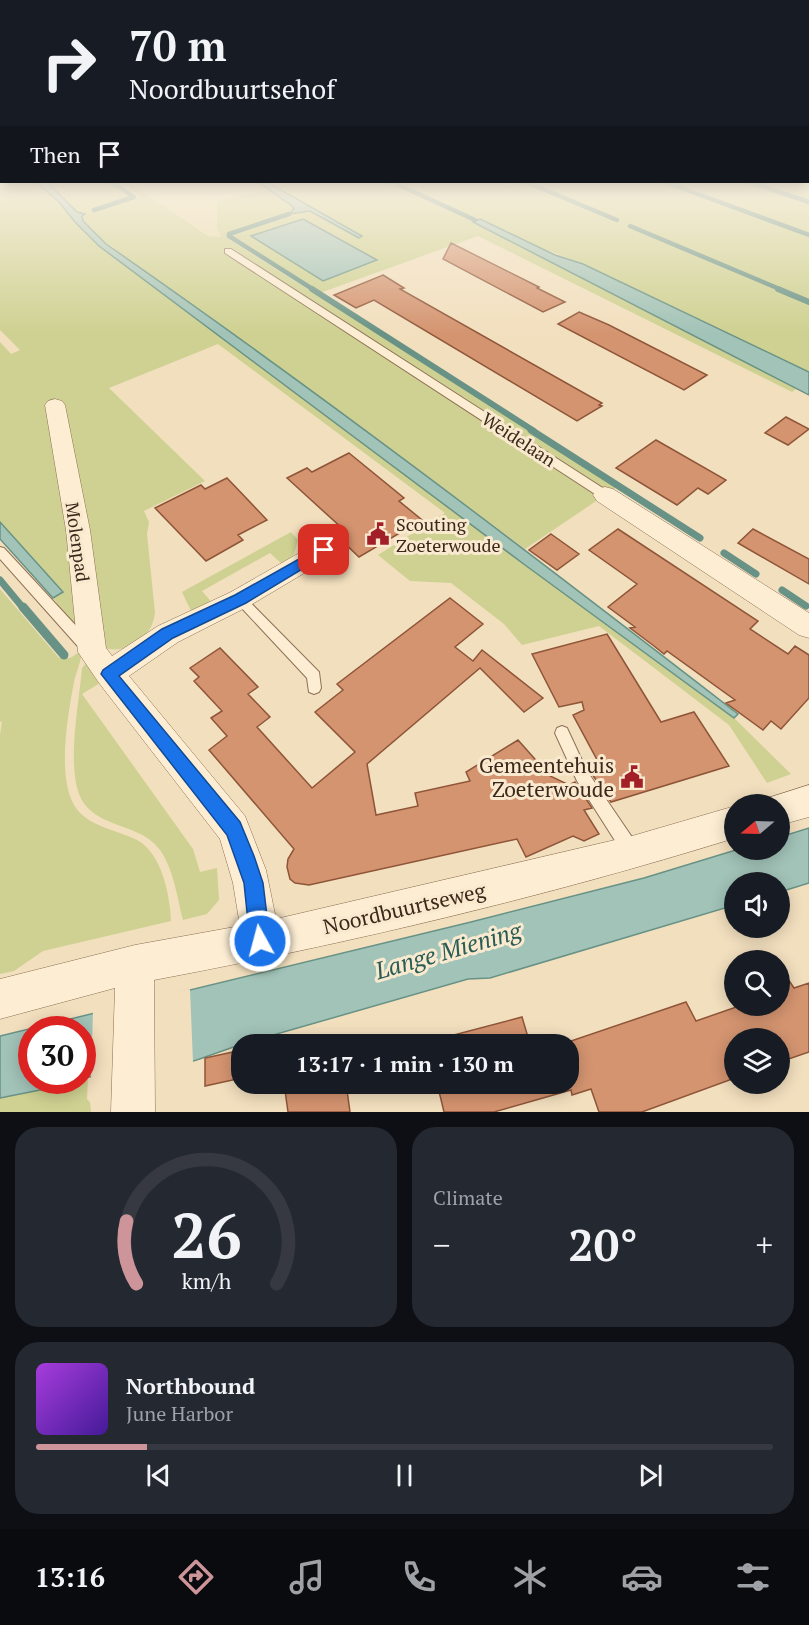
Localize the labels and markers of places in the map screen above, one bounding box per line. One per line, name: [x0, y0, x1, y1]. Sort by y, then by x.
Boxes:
place label: Scouting Zoeterwoude: [396, 512, 501, 557]
public building icon: Scouting Zoeterwoude: [365, 521, 391, 547]
pin: [298, 524, 349, 575]
place label: Gemeentehuis Zoeterwoude: [479, 751, 614, 803]
public building icon: Gemeentehuis Zoeterwoude: [619, 764, 645, 790]

